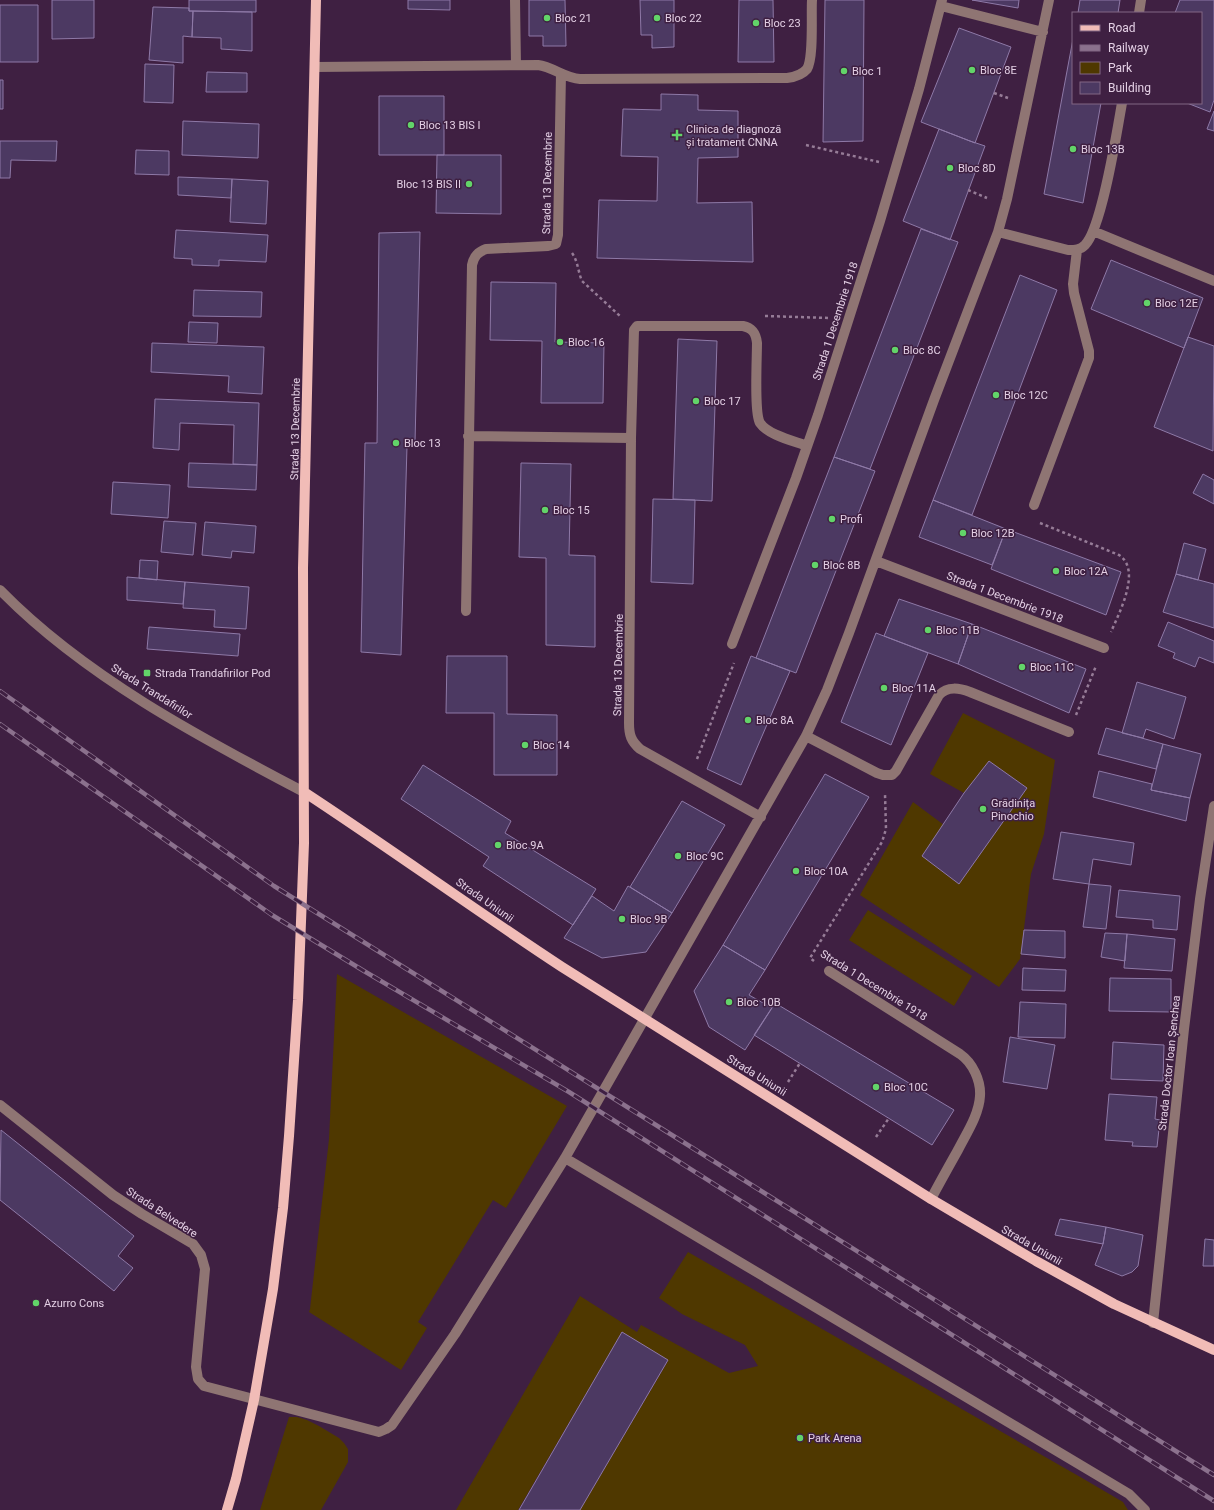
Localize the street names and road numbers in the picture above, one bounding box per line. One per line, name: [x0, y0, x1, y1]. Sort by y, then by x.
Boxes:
street label: Strada 13 Decembrie: [540, 132, 555, 234]
street label: Strada 1 Decembrie 1918: [810, 260, 861, 382]
street label: Strada 13 Decembrie: [288, 378, 303, 480]
street label: Strada 1 Decembrie 1918: [945, 569, 1065, 626]
street label: Strada 13 Decembrie: [611, 614, 626, 716]
street label: Strada Trandafirilor: [109, 661, 195, 722]
street label: Strada Uniunii: [453, 876, 516, 925]
street label: Strada 1 Decembrie 1918: [818, 947, 930, 1024]
street label: Strada Doctor Ioan Șenchea: [1156, 995, 1183, 1131]
street label: Strada Uniunii: [724, 1052, 789, 1099]
street label: Strada Belvedere: [124, 1185, 200, 1240]
street label: Strada Uniunii: [999, 1223, 1064, 1268]

